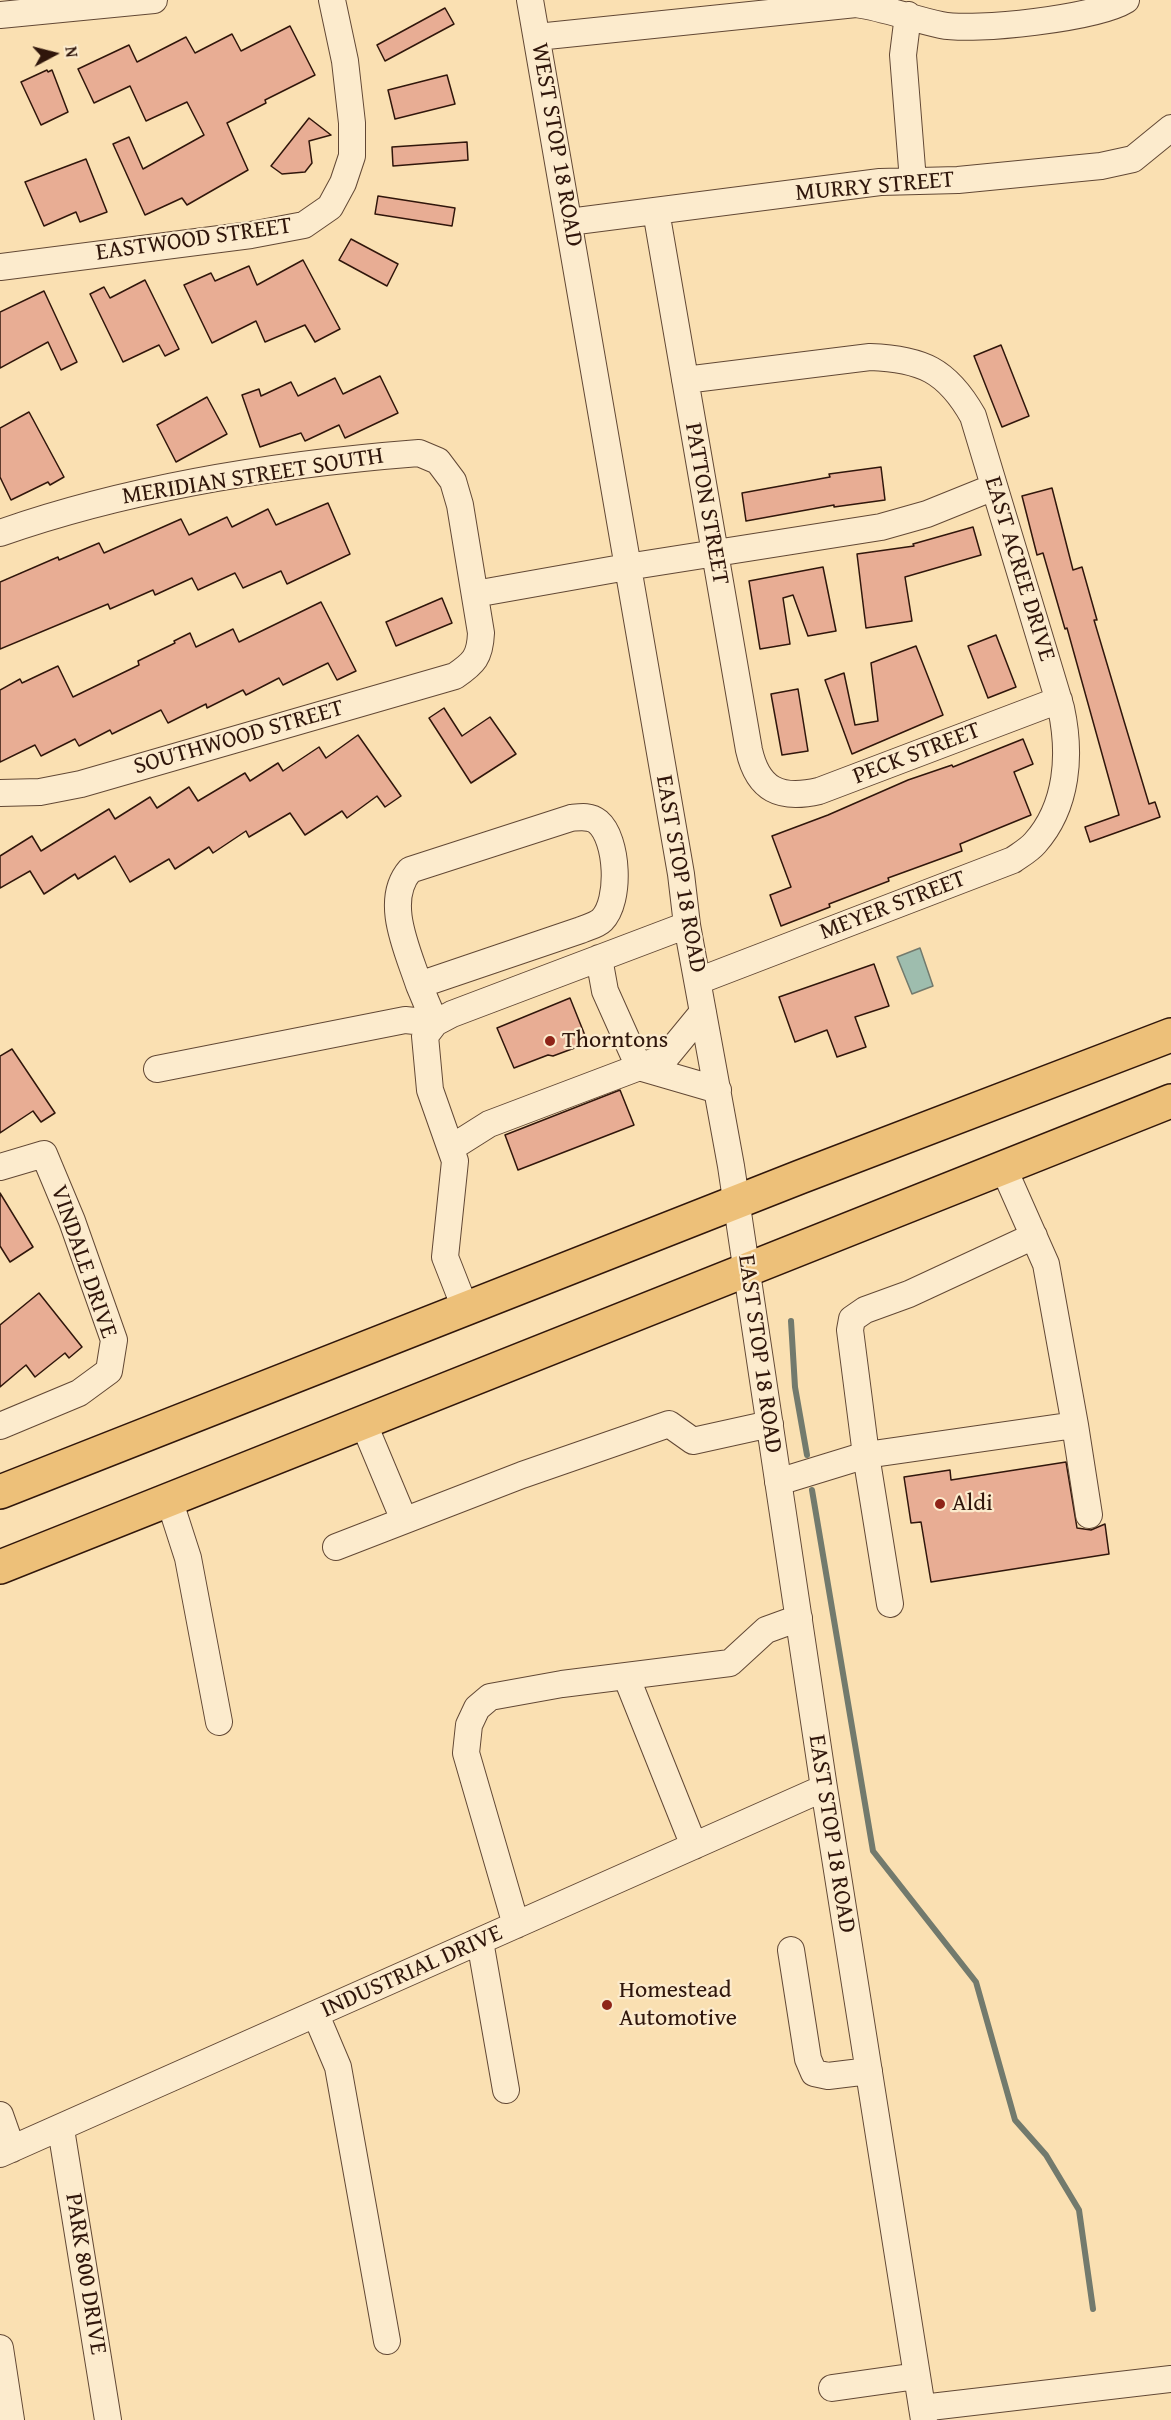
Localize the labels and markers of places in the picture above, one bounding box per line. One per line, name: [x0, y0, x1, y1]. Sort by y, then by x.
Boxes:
place label: Thorntons: [562, 1027, 668, 1055]
marker: Thorntons: [543, 1034, 557, 1048]
place label: Aldi: [952, 1490, 993, 1518]
marker: Aldi: [933, 1497, 947, 1511]
place label: Homestead Automotive: [619, 1977, 737, 2033]
marker: Homestead Automotive: [600, 1998, 614, 2012]

